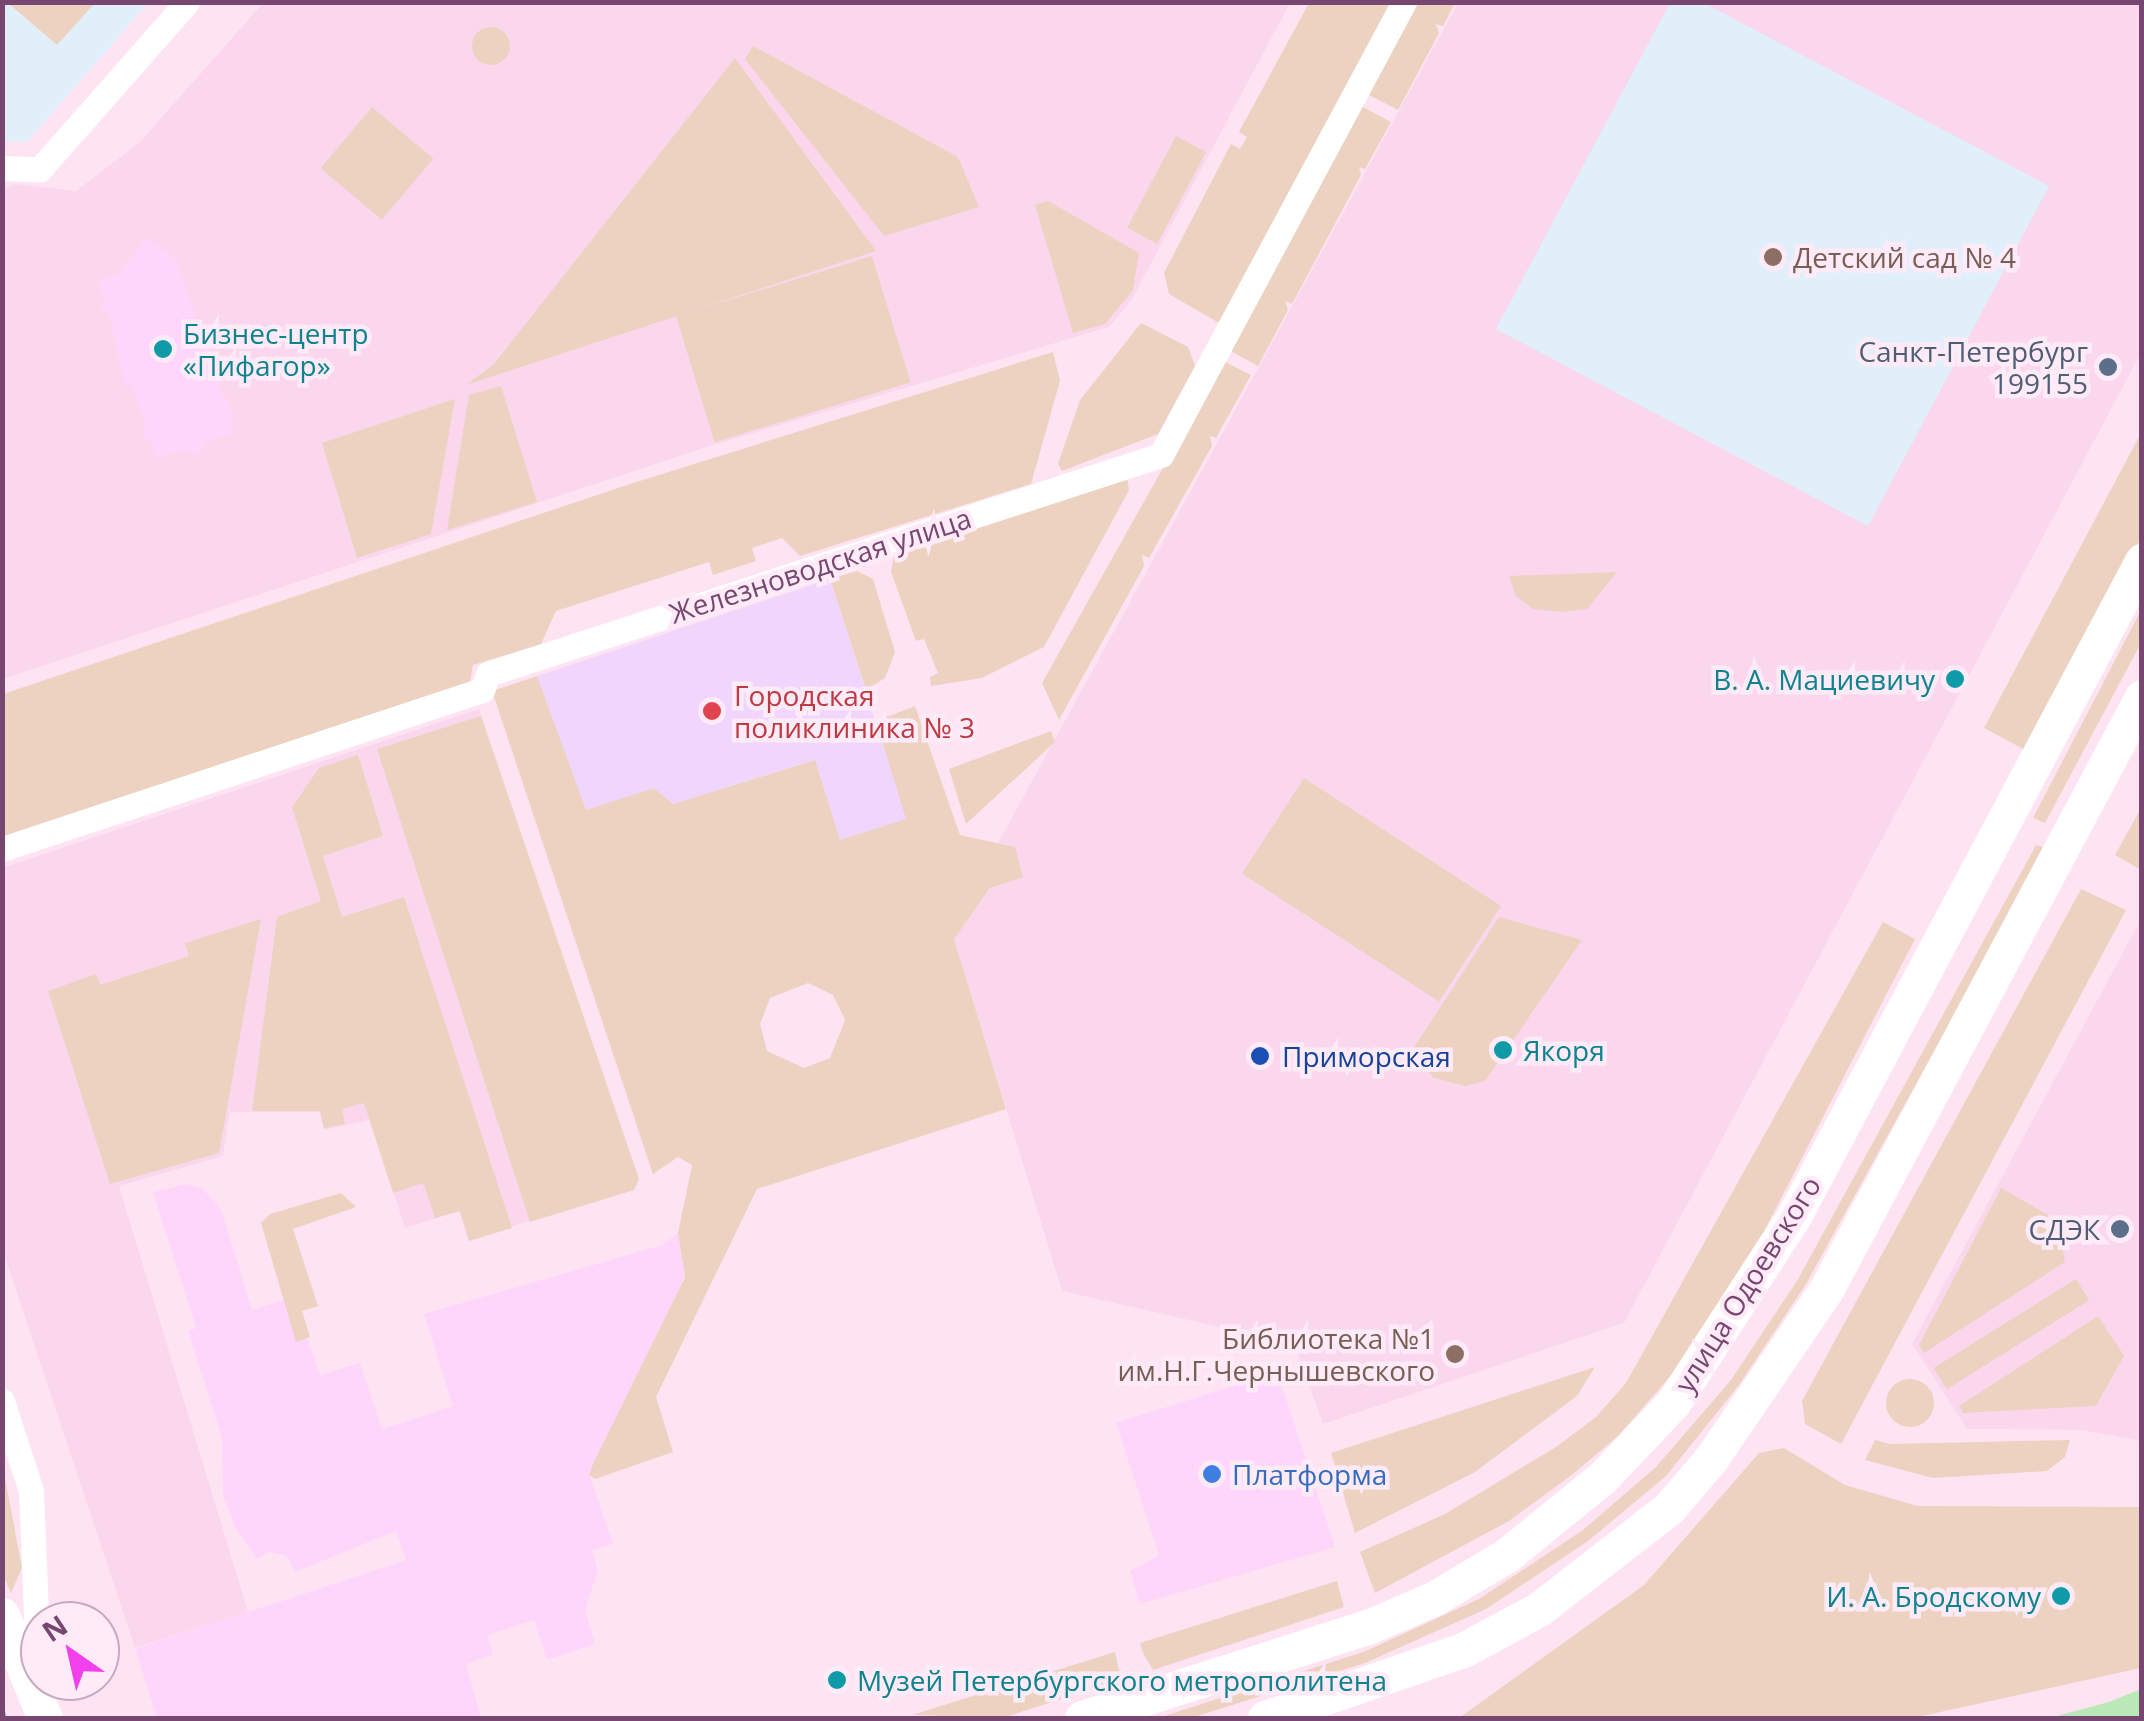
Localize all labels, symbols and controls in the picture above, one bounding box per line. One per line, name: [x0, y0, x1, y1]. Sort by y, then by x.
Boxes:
place label: Детский сад № 4: [1793, 240, 2016, 274]
marker: Детский сад № 4: [1762, 246, 1784, 268]
place label: Бизнес-центр «Пифагор»: [183, 316, 369, 382]
place label: Санкт-Петербург 199155: [1858, 334, 2088, 400]
marker: Бизнес-центр «Пифагор»: [152, 338, 174, 360]
marker: Санкт-Петербург 199155: [2097, 356, 2119, 378]
street label: Железноводская улица: [665, 500, 975, 630]
place label: В. А. Мациевичу: [1713, 662, 1935, 696]
marker: В. А. Мациевичу: [1944, 668, 1966, 690]
place label: Городская поликлиника № 3: [734, 678, 975, 744]
marker: Городская поликлиника № 3: [699, 698, 725, 724]
place label: Якоря: [1523, 1033, 1605, 1067]
place label: Приморская: [1282, 1039, 1451, 1073]
marker: Якоря: [1492, 1039, 1514, 1061]
marker: Приморская: [1247, 1043, 1273, 1069]
street label: улица Одоевского: [1667, 1170, 1827, 1398]
place label: СДЭК: [2028, 1212, 2100, 1246]
marker: СДЭК: [2109, 1218, 2131, 1240]
place label: Библиотека №1 им.Н.Г.Чернышевского: [1118, 1321, 1435, 1387]
marker: Библиотека №1 им.Н.Г.Чернышевского: [1444, 1343, 1466, 1365]
place label: Платформа: [1232, 1457, 1387, 1491]
marker: Платформа: [1201, 1463, 1223, 1485]
place label: И. А. Бродскому: [1826, 1579, 2041, 1613]
marker: И. А. Бродскому: [2050, 1585, 2072, 1607]
north arrow: [20, 1601, 120, 1701]
text: N: [34, 1606, 74, 1650]
place label: Музей Петербургского метрополитена: [857, 1663, 1387, 1697]
marker: Музей Петербургского метрополитена: [826, 1669, 848, 1691]

